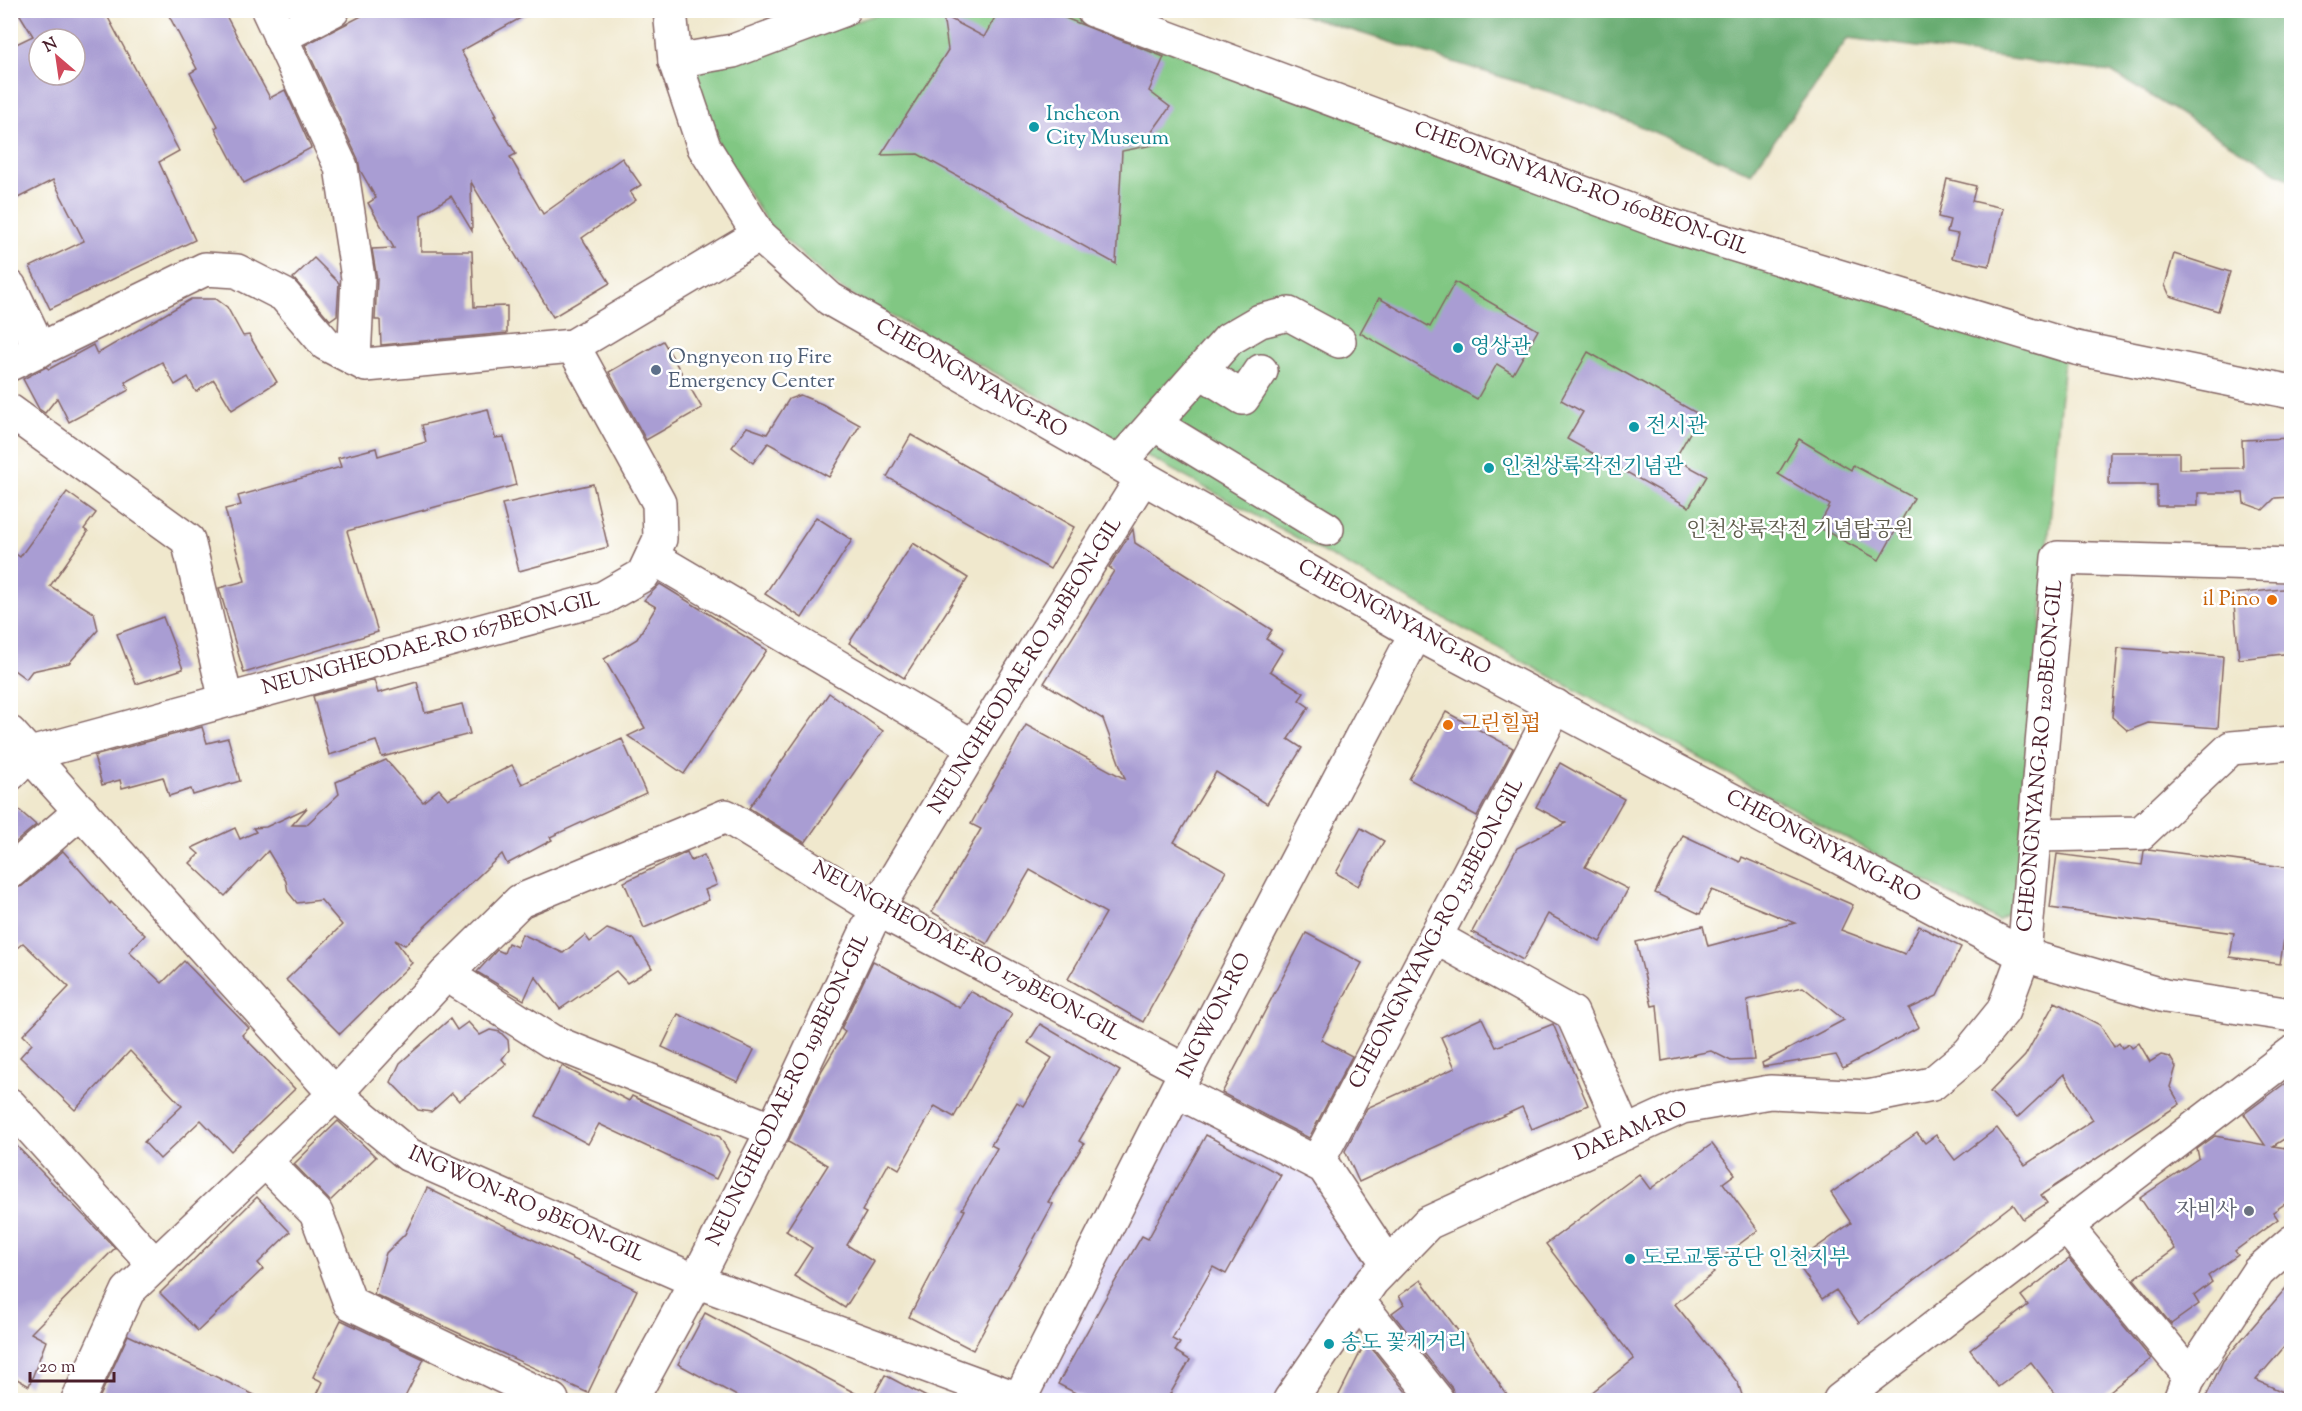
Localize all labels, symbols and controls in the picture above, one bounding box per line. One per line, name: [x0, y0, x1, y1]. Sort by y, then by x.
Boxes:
north arrow: [27, 27, 87, 87]
text: N: [40, 33, 62, 59]
place label: Incheon City Museum: [1046, 100, 1169, 154]
street label: CHEONGNYANG-RO 160BEON-GIL: [1410, 114, 1753, 264]
marker: Incheon City Museum: [1027, 120, 1041, 134]
street label: CHEONGNYANG-RO: [870, 312, 1072, 446]
place label: 영상관: [1470, 333, 1532, 363]
marker: 영상관: [1451, 341, 1465, 355]
place label: Ongnyeon 119 Fire Emergency Center: [668, 343, 835, 397]
marker: Ongnyeon 119 Fire Emergency Center: [649, 363, 663, 377]
place label: 전시관: [1646, 412, 1708, 442]
marker: 전시관: [1627, 420, 1641, 434]
place label: 인천상륙작전기념관: [1501, 453, 1684, 483]
marker: 인천상륙작전기념관: [1482, 461, 1496, 475]
street label: NEUNGHEODAE-RO 191BEON-GIL: [922, 511, 1130, 820]
park label: 인천상륙작전 기념탑공원: [1686, 516, 1914, 546]
street label: CHEONGNYANG-RO: [1292, 552, 1496, 684]
street label: CHEONGNYANG-RO 120BEON-GIL: [2011, 578, 2071, 933]
street label: NEUNGHEODAE-RO 167BEON-GIL: [259, 584, 604, 704]
place label: il Pino: [2203, 585, 2260, 615]
marker: il Pino: [2265, 593, 2279, 607]
place label: 그린힐펍: [1460, 710, 1541, 740]
marker: 그린힐펍: [1441, 718, 1455, 732]
street label: CHEONGNYANG-RO 131BEON-GIL: [1342, 773, 1532, 1095]
street label: CHEONGNYANG-RO: [1720, 783, 1926, 911]
street label: NEUNGHEODAE-RO 179BEON-GIL: [806, 854, 1126, 1050]
street label: NEUNGHEODAE-RO 191BEON-GIL: [700, 928, 878, 1252]
street label: INGWON-RO: [1170, 948, 1260, 1084]
street label: DAEAM-RO: [1569, 1095, 1693, 1169]
street label: INGWON-RO 9BEON-GIL: [403, 1139, 649, 1271]
place label: 자비사: [2176, 1196, 2238, 1226]
marker: 자비사: [2242, 1204, 2256, 1218]
place label: 도로교통공단 인천지부: [1642, 1244, 1849, 1274]
marker: 도로교통공단 인천지부: [1623, 1252, 1637, 1266]
place label: 송도 꽃게거리: [1341, 1329, 1467, 1359]
marker: 송도 꽃게거리: [1322, 1337, 1336, 1351]
scale bar: [30, 1345, 114, 1383]
text: 20 m: [39, 1355, 76, 1381]

